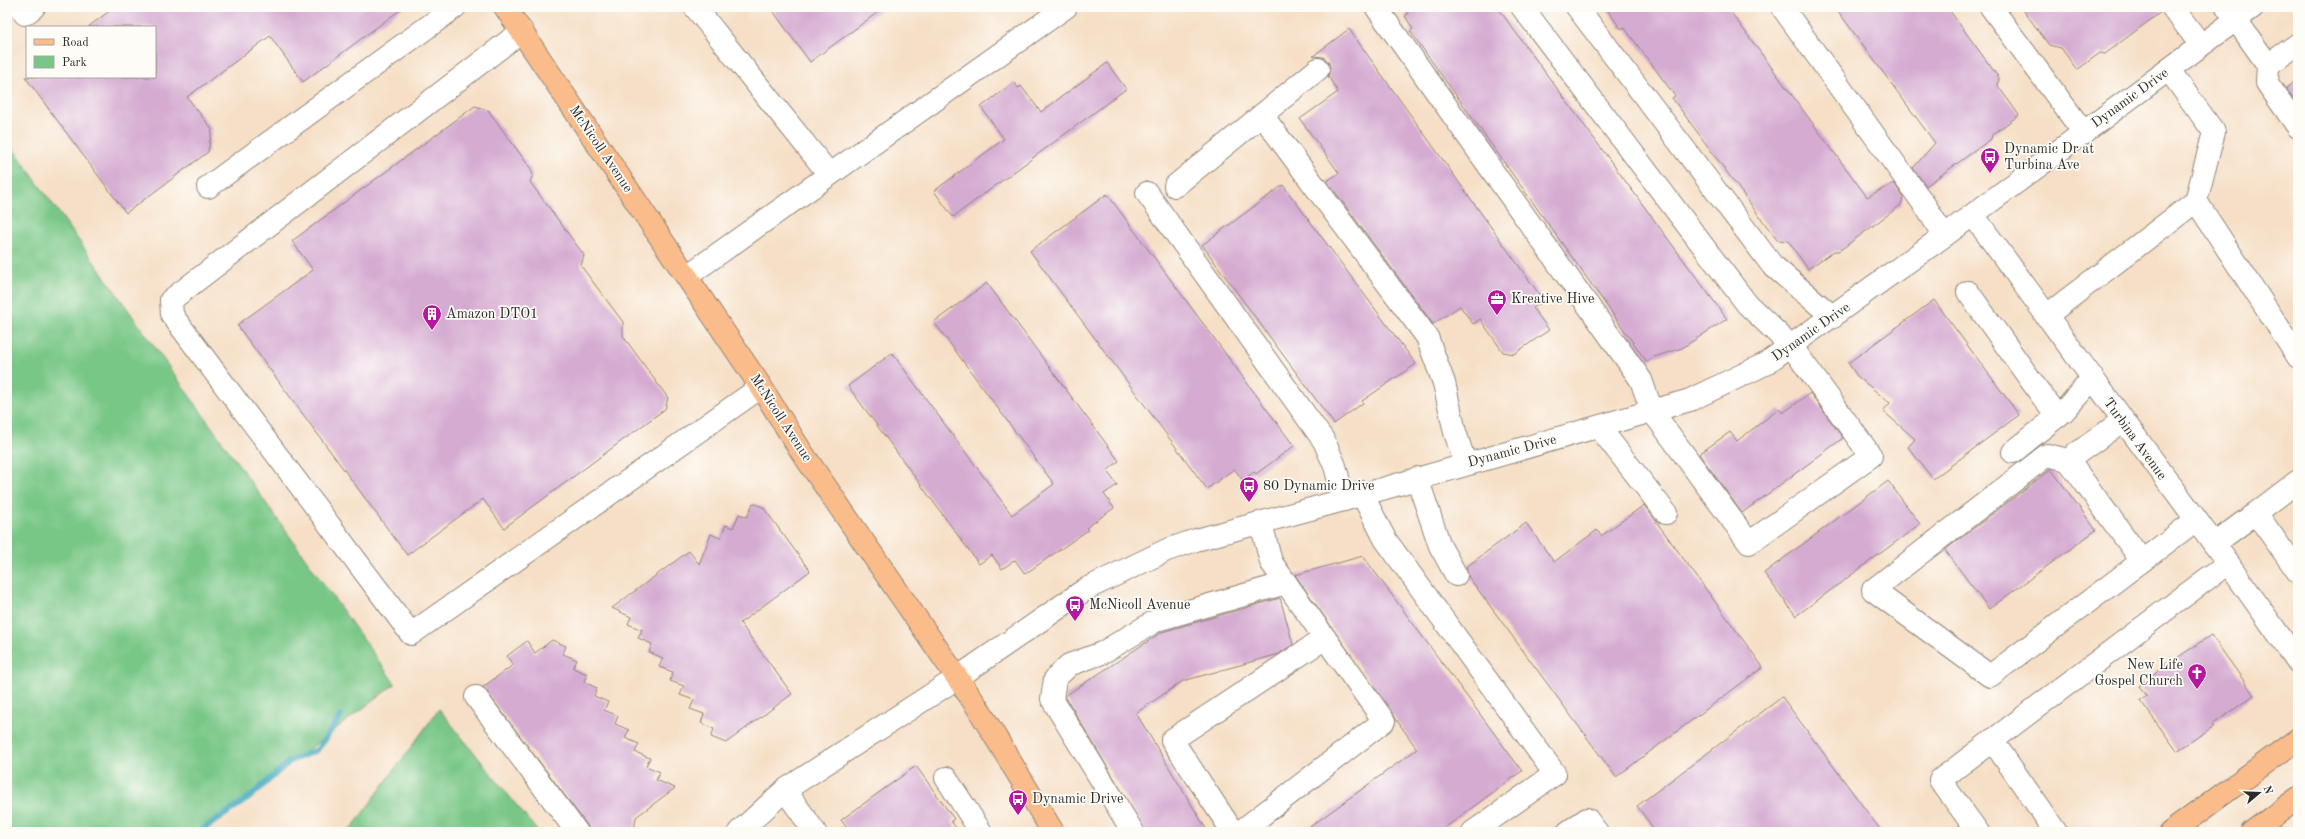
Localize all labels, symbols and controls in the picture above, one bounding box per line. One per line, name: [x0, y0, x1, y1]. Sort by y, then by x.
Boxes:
legend: [26, 26, 156, 78]
text: Road: [62, 37, 89, 49]
text: Park: [62, 57, 87, 69]
street label: Dynamic Drive: [2089, 65, 2171, 131]
street label: McNicoll Avenue: [567, 103, 635, 195]
place label: Dynamic Dr at Turbina Ave: [2004, 142, 2094, 172]
bus stop icon: Dynamic Dr at Turbina Ave: [1979, 146, 2001, 174]
office icon: Kreative Hive: [1486, 288, 1508, 316]
place label: Kreative Hive: [1511, 292, 1594, 306]
street label: Dynamic Drive: [1770, 300, 1852, 364]
building icon: Amazon DTO1: [421, 303, 443, 331]
place label: Amazon DTO1: [446, 307, 538, 321]
street label: McNicoll Avenue: [748, 372, 814, 464]
street label: Turbina Avenue: [2101, 396, 2169, 482]
street label: Dynamic Drive: [1466, 432, 1558, 470]
bus stop icon: 80 Dynamic Drive: [1238, 475, 1260, 503]
place label: 80 Dynamic Drive: [1263, 479, 1375, 493]
bus stop icon: McNicoll Avenue: [1064, 594, 1086, 622]
place label: McNicoll Avenue: [1089, 598, 1190, 612]
place label: New Life Gospel Church: [2095, 658, 2183, 688]
church icon: New Life Gospel Church: [2186, 662, 2208, 690]
north arrow: [2239, 773, 2279, 813]
text: N: [2260, 784, 2274, 797]
bus stop icon: Dynamic Drive: [1007, 788, 1029, 816]
place label: Dynamic Drive: [1032, 792, 1123, 806]

